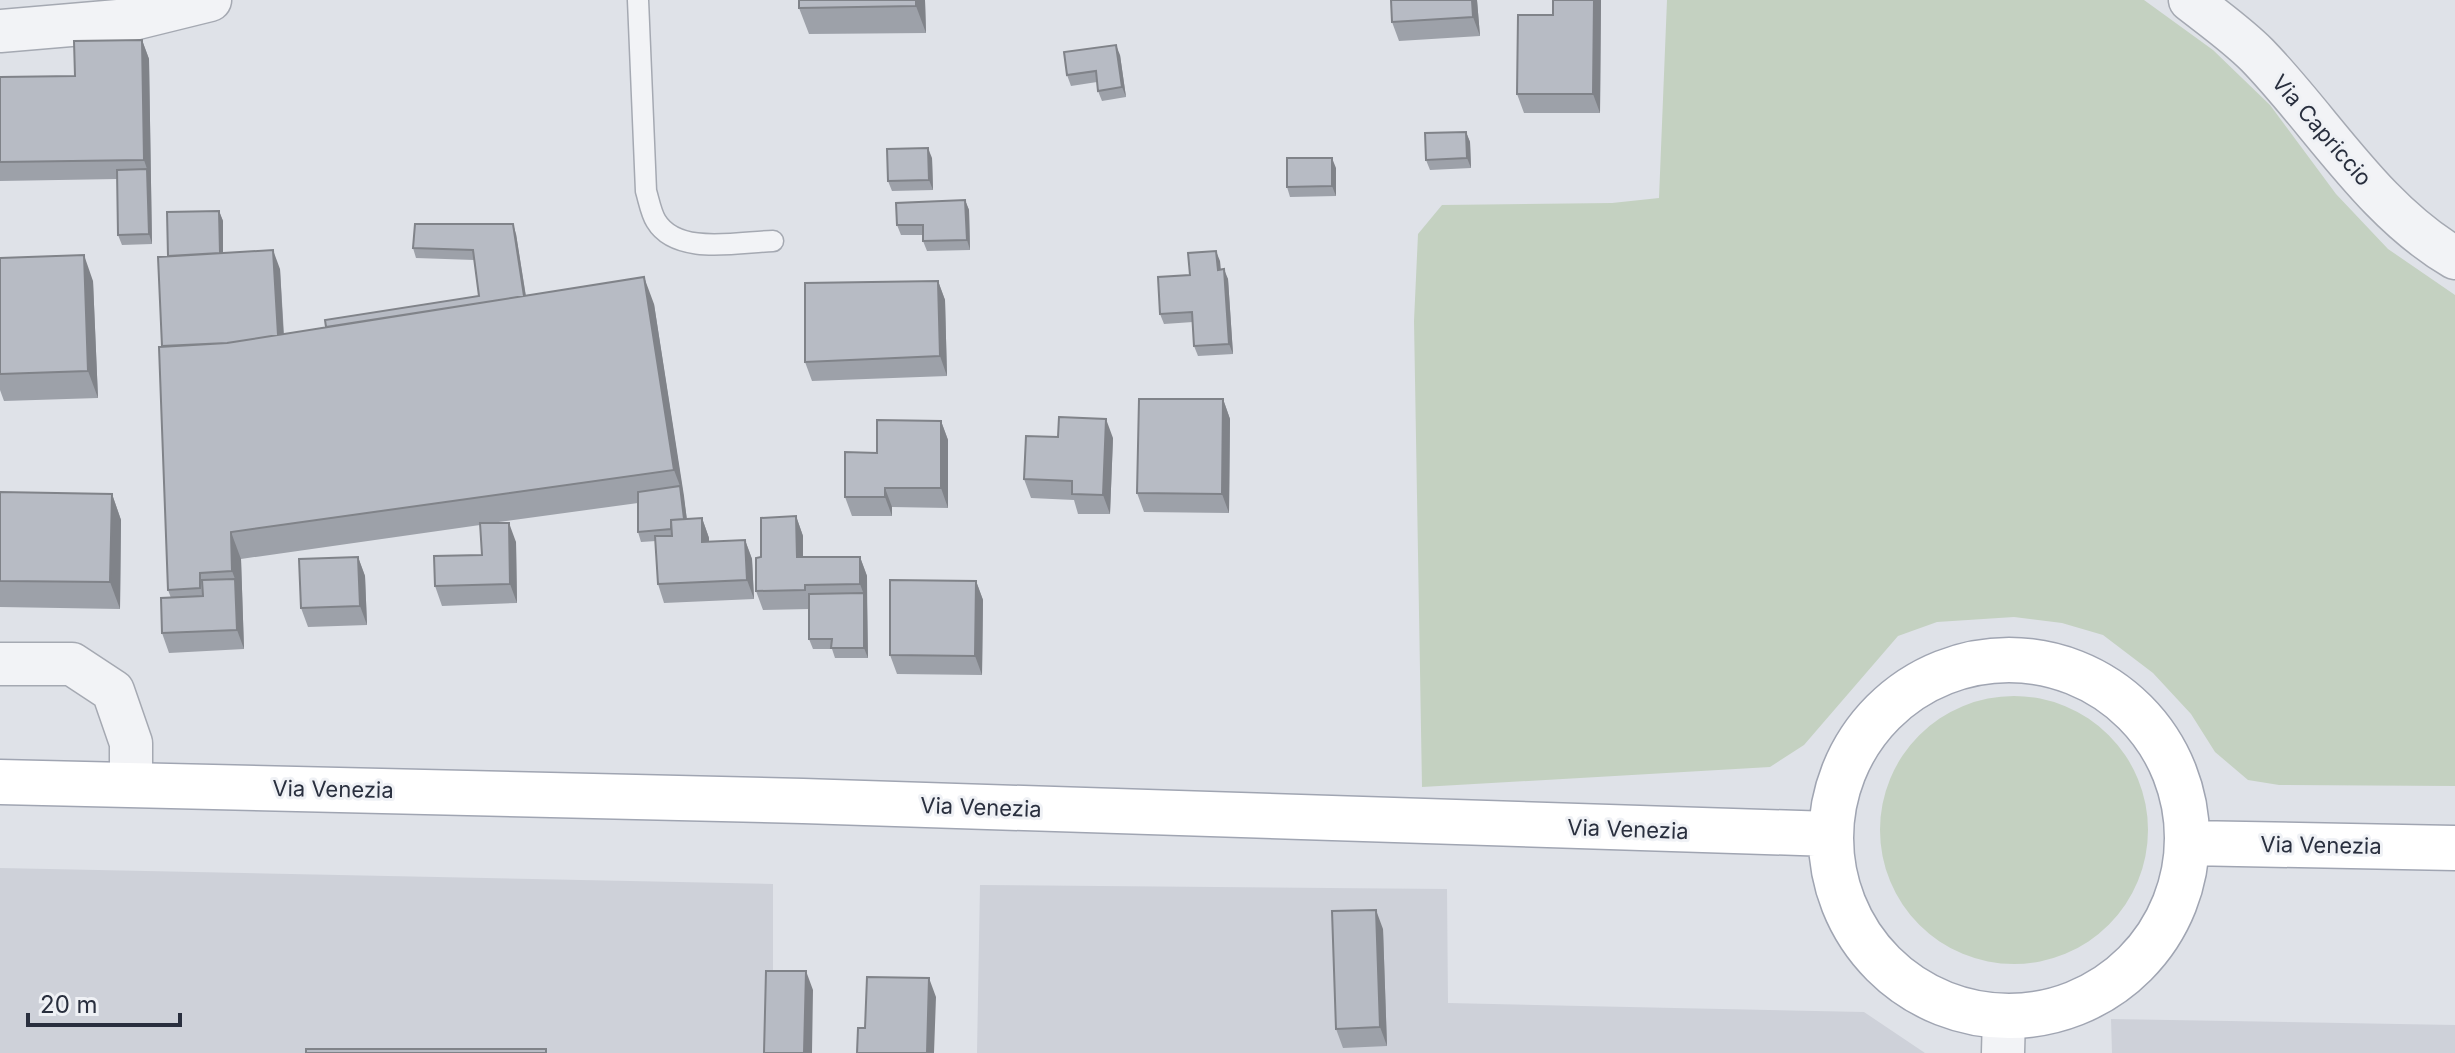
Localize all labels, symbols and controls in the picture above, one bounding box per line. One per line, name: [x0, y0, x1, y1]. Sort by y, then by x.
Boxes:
street label: Via Capriccio: [2267, 69, 2377, 191]
street label: Via Venezia: [272, 775, 394, 803]
street label: Via Venezia: [920, 792, 1042, 822]
street label: Via Venezia: [1567, 814, 1689, 844]
street label: Via Venezia: [2260, 831, 2382, 859]
scale bar: [28, 977, 180, 1027]
text: 20 m: [40, 990, 98, 1019]

